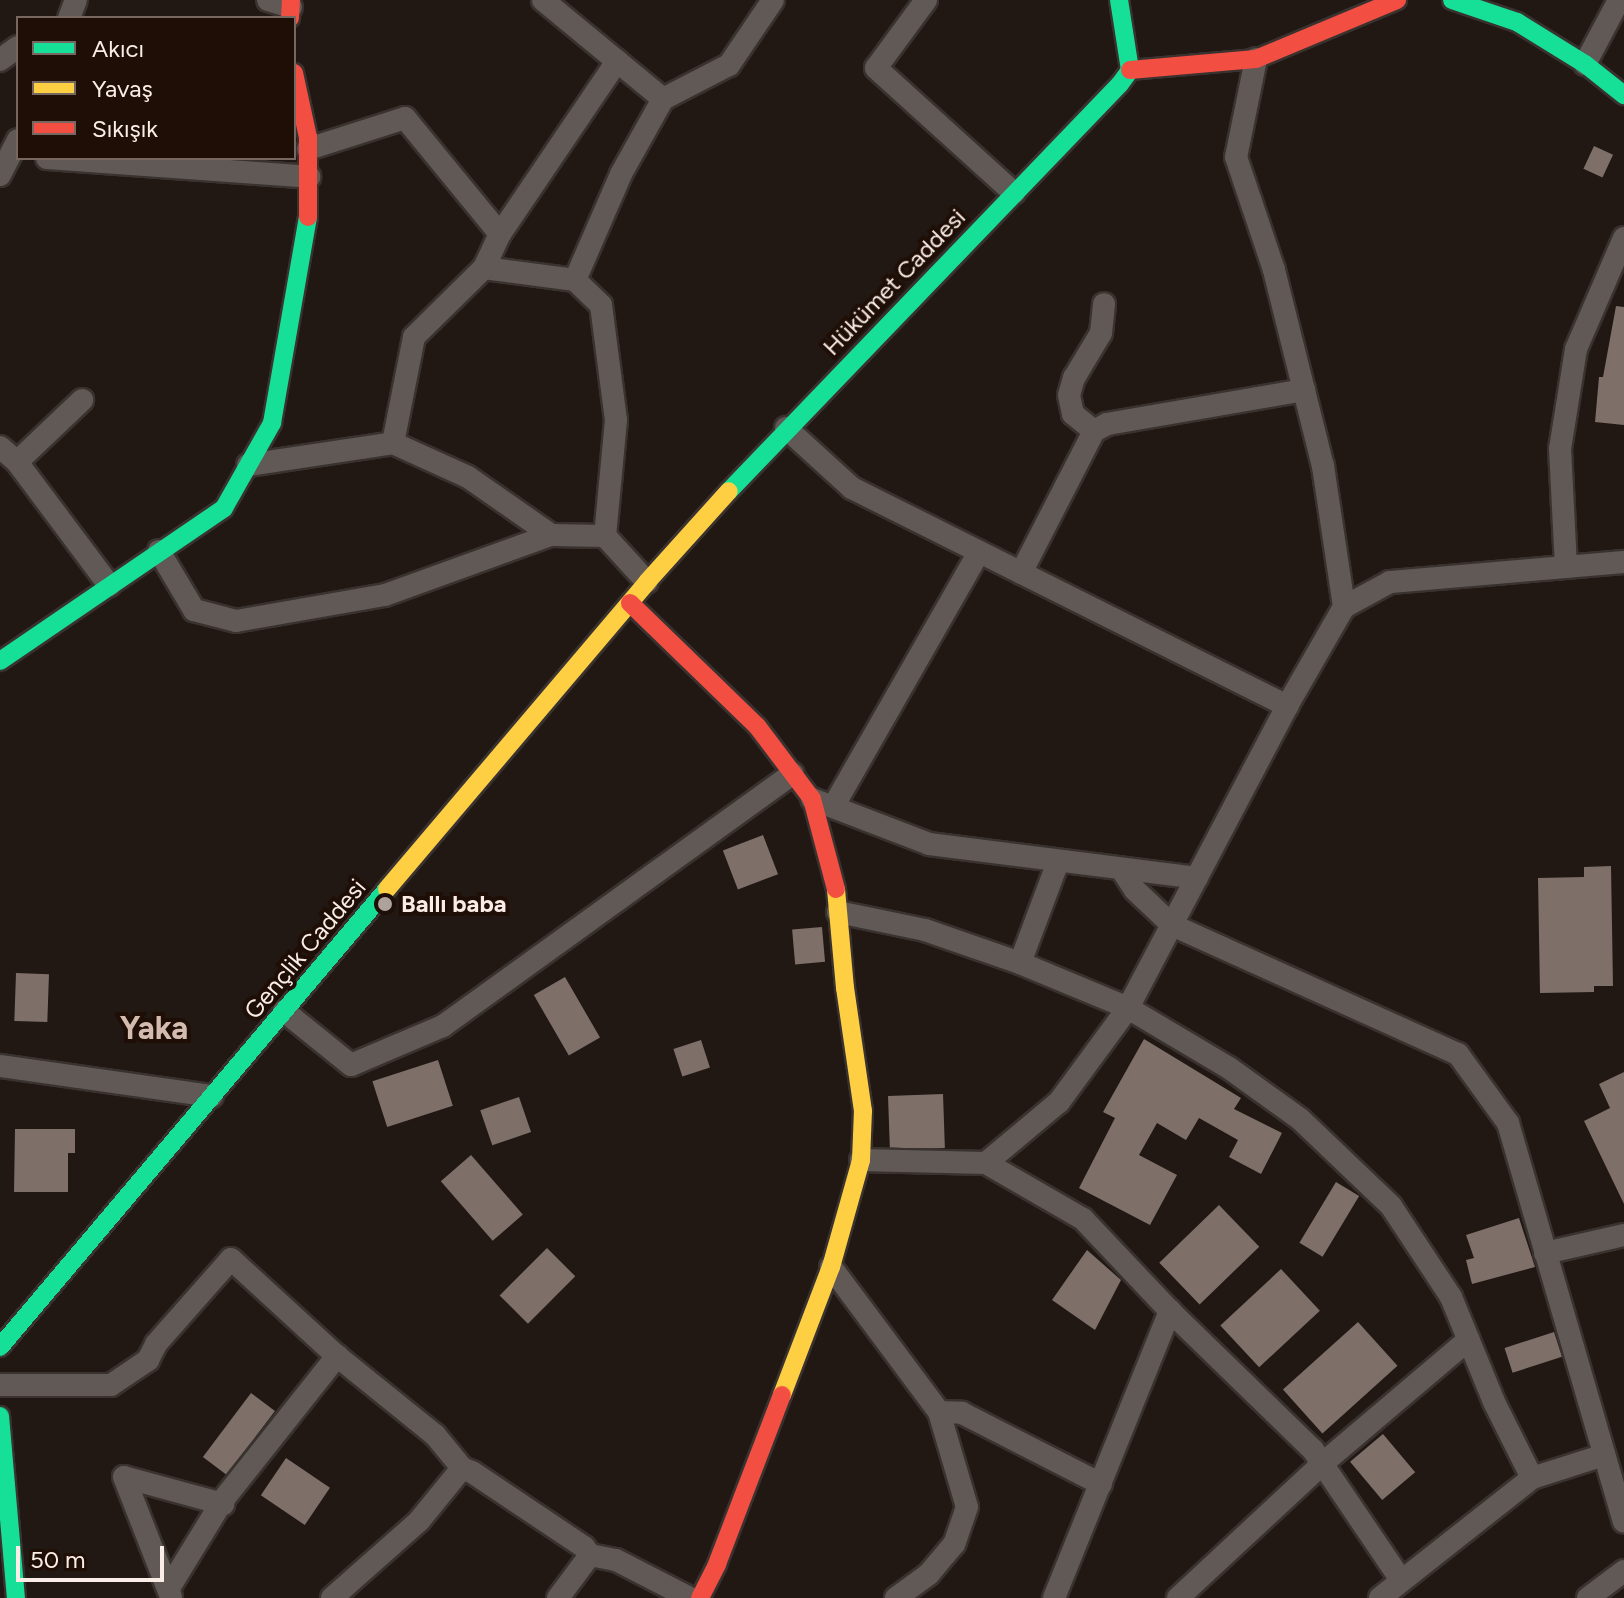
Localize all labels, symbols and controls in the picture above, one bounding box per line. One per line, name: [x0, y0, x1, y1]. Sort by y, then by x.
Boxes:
legend: [16, 16, 296, 160]
text: Akıcı: [92, 34, 144, 63]
text: Yavaş: [92, 74, 153, 103]
text: Sıkışık: [92, 114, 158, 143]
street label: Hükümet Caddesi: [817, 203, 971, 361]
street label: Gençlik Caddesi: [238, 873, 372, 1025]
place label: Ballı baba: [401, 890, 506, 918]
marker: Ballı baba: [376, 895, 394, 913]
district label: Yaka: [120, 1009, 188, 1047]
scale bar: [20, 1530, 168, 1580]
text: 50 m: [30, 1545, 86, 1574]

